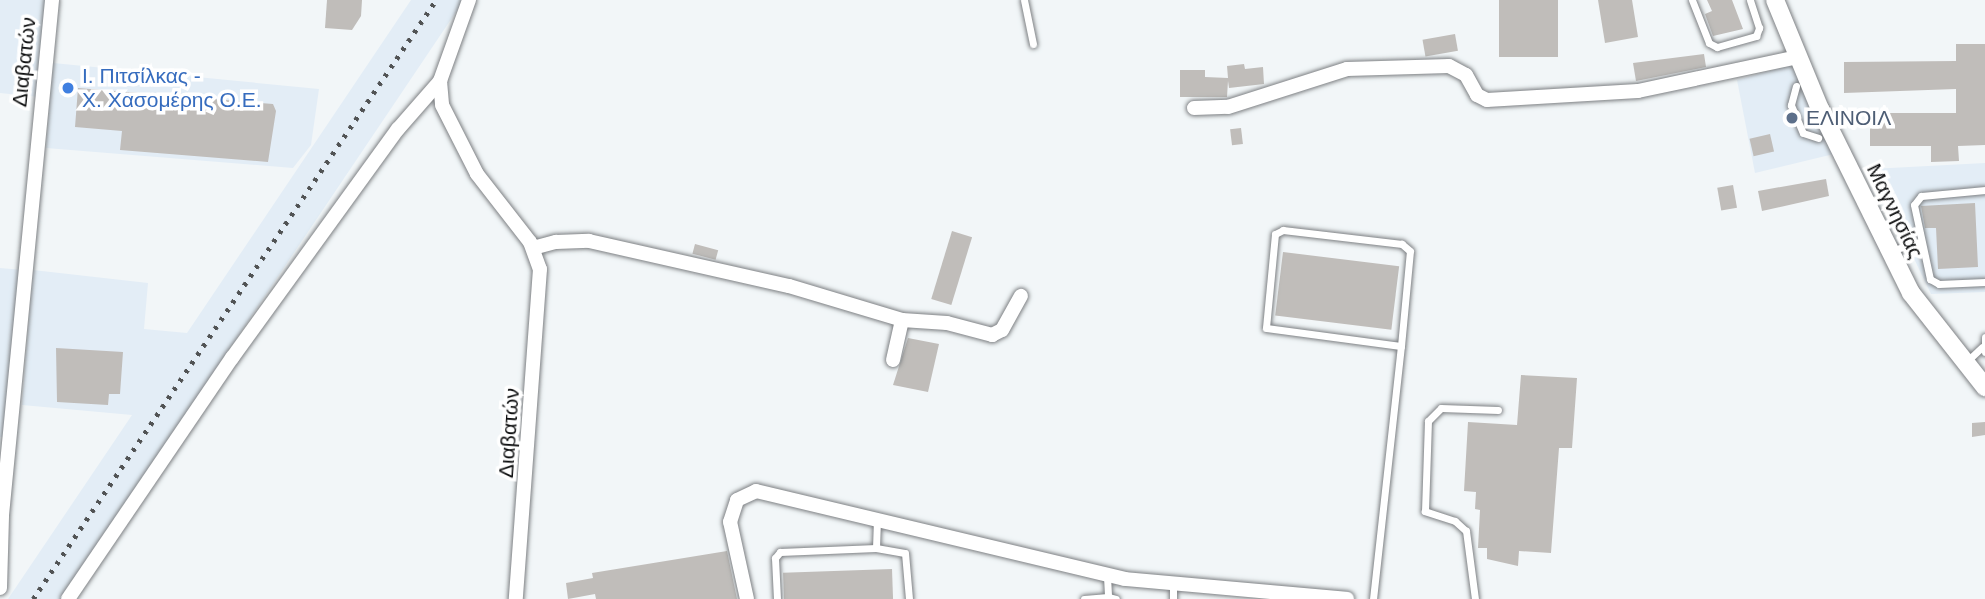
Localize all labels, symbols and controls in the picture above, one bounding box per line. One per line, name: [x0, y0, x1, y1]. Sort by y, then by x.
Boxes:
street label: Διαβατών: [7, 16, 41, 108]
place label: Ι. Πιτσίλκας - Χ. Χασομέρης Ο.Ε.: [82, 63, 262, 113]
marker: Ι. Πιτσίλκας - Χ. Χασομέρης Ο.Ε.: [60, 80, 76, 96]
place label: ΕΛΙΝΟΙΛ: [1806, 105, 1891, 131]
marker: ΕΛΙΝΟΙΛ: [1784, 110, 1800, 126]
street label: Μαγνησίας: [1861, 160, 1929, 262]
street label: Διαβατών: [493, 387, 525, 479]

